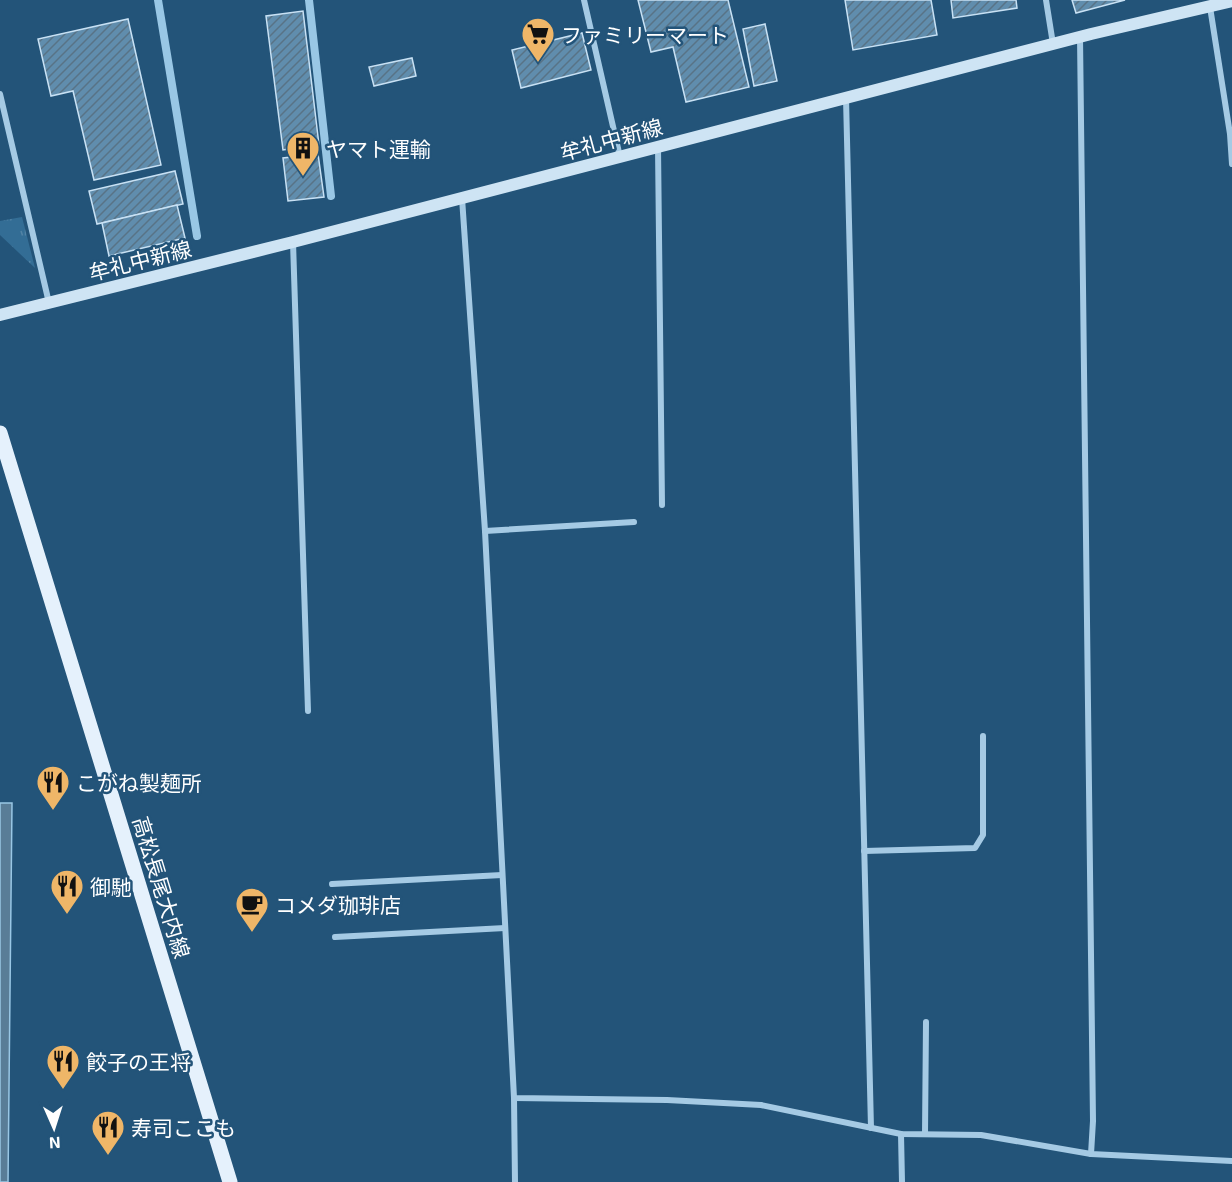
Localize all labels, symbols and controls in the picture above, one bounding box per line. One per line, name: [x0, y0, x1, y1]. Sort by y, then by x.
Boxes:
supermarket icon: ファミリーマート: [520, 16, 556, 63]
place label: ファミリーマート: [561, 22, 729, 47]
street label: 牟礼中新線: [557, 113, 665, 165]
building icon: ヤマト運輸: [285, 130, 321, 177]
place label: ヤマト運輸: [326, 136, 431, 161]
street label: 牟礼中新線: [86, 235, 194, 285]
restaurant icon: こがね製麺所: [35, 764, 71, 811]
place label: こがね製麺所: [76, 770, 202, 795]
street label: 高松長尾大内線: [129, 813, 195, 961]
restaurant icon: 御馳: [49, 868, 85, 915]
place label: 御馳: [90, 874, 132, 899]
cafe icon: コメダ珈琲店: [234, 886, 270, 933]
place label: コメダ珈琲店: [275, 892, 401, 917]
restaurant icon: 餃子の王将: [45, 1043, 81, 1090]
place label: 餃子の王将: [86, 1049, 191, 1074]
north arrow: [24, 1098, 84, 1158]
restaurant icon: 寿司ここも: [90, 1109, 126, 1156]
place label: 寿司ここも: [131, 1115, 236, 1140]
text: N: [49, 1134, 61, 1153]

